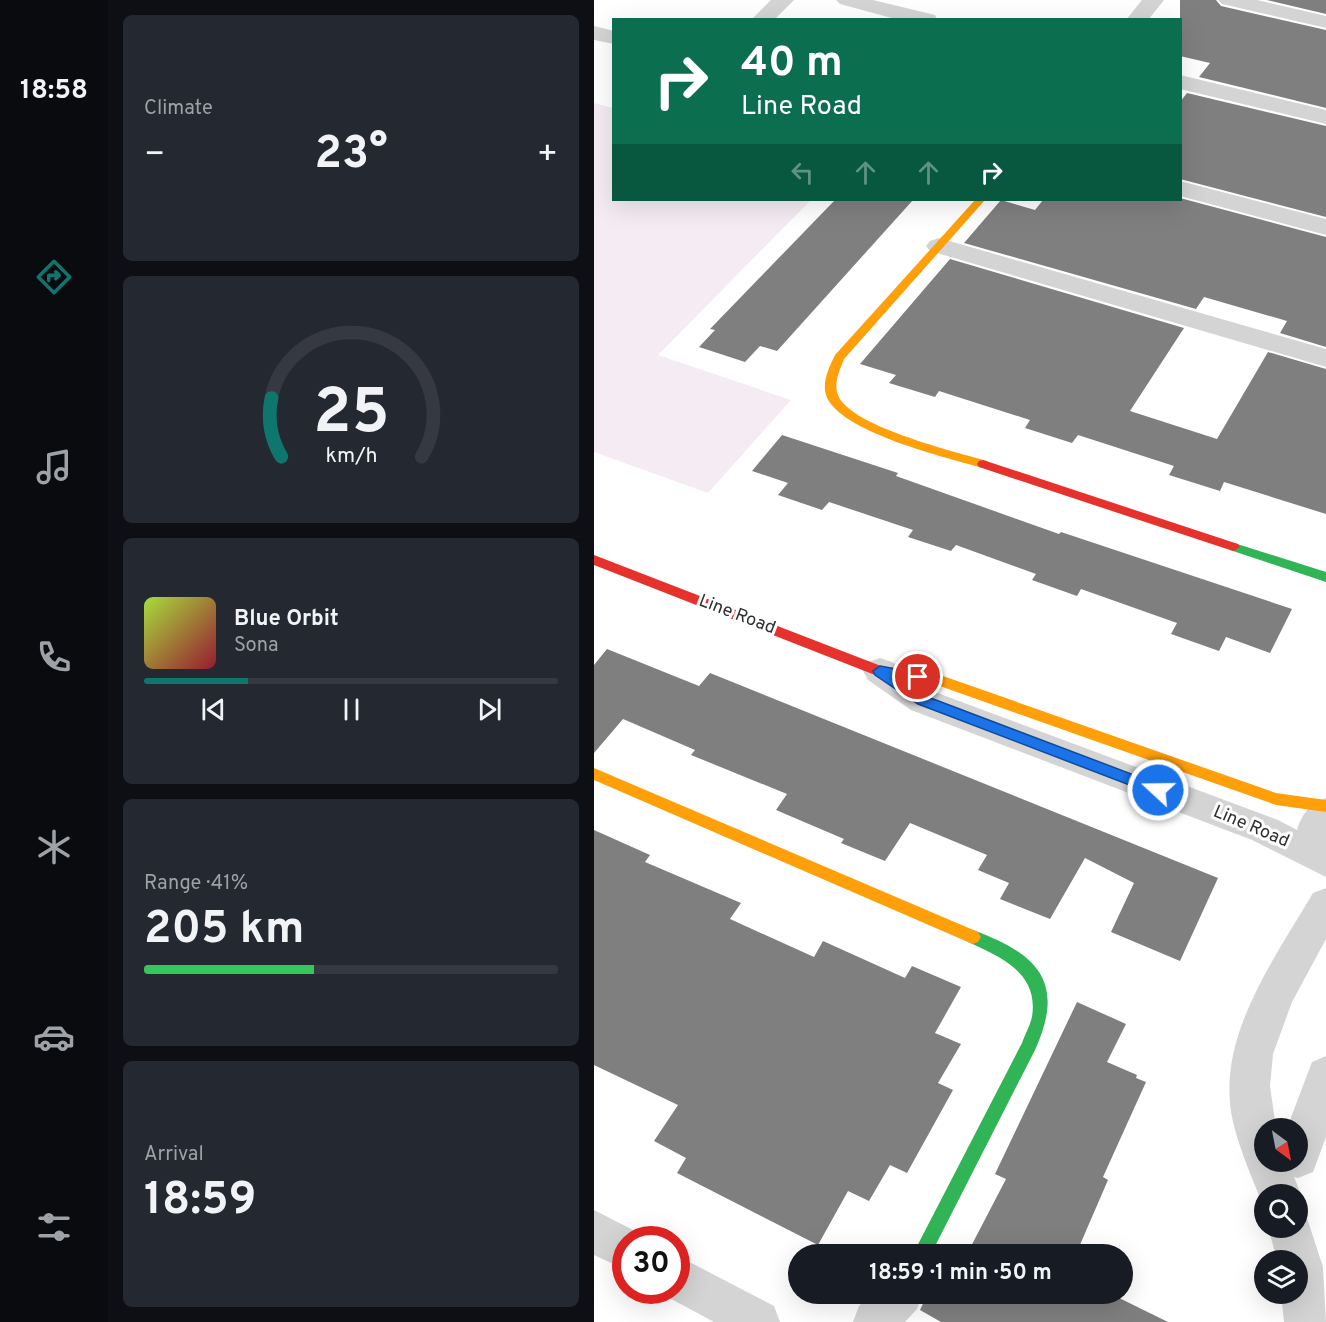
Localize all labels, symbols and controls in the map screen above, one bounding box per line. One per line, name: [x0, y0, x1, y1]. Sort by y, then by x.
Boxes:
text: 40 m: [741, 38, 843, 91]
icon: right: [642, 42, 720, 120]
text: 18:58: [20, 74, 88, 108]
text: Line Road: [741, 90, 862, 124]
text: Climate: [144, 96, 213, 122]
text: 23°: [314, 127, 388, 184]
text: −: [144, 135, 165, 177]
text: +: [537, 135, 558, 177]
icon: left: [786, 156, 819, 189]
icon: ahead: [849, 156, 882, 189]
icon: ahead: [912, 156, 945, 189]
icon: right: [975, 156, 1008, 189]
icon: directions: [33, 256, 75, 298]
text: 25: [313, 376, 389, 455]
text: km/h: [325, 443, 377, 470]
icon: music: [33, 446, 75, 488]
street label: Line Road: [695, 590, 779, 640]
text: Blue Orbit: [234, 606, 339, 633]
text: Sona: [234, 633, 279, 659]
icon: phone: [33, 636, 75, 678]
pin: [892, 651, 943, 702]
icon: arrive: [901, 660, 934, 693]
icon: previous: [197, 693, 230, 726]
icon: pause: [335, 693, 368, 726]
icon: next: [473, 693, 506, 726]
position arrow: [1126, 758, 1190, 822]
street label: Line Road: [1209, 801, 1293, 853]
icon: climate: [33, 826, 75, 868]
text: Range · 41%: [144, 871, 248, 897]
text: 205 km: [144, 902, 305, 959]
icon: car: [33, 1016, 75, 1058]
north arrow: [1254, 1118, 1308, 1172]
map controls: [1254, 1118, 1308, 1304]
text: Arrival: [144, 1142, 204, 1168]
text: 18:59: [144, 1173, 256, 1230]
button: search: [1254, 1184, 1308, 1238]
icon: filters: [33, 1206, 75, 1248]
speed limit sign: 30: [612, 1226, 690, 1304]
button: layers: [1254, 1250, 1308, 1304]
text: 18:59 · 1 min · 50 m: [869, 1260, 1052, 1287]

